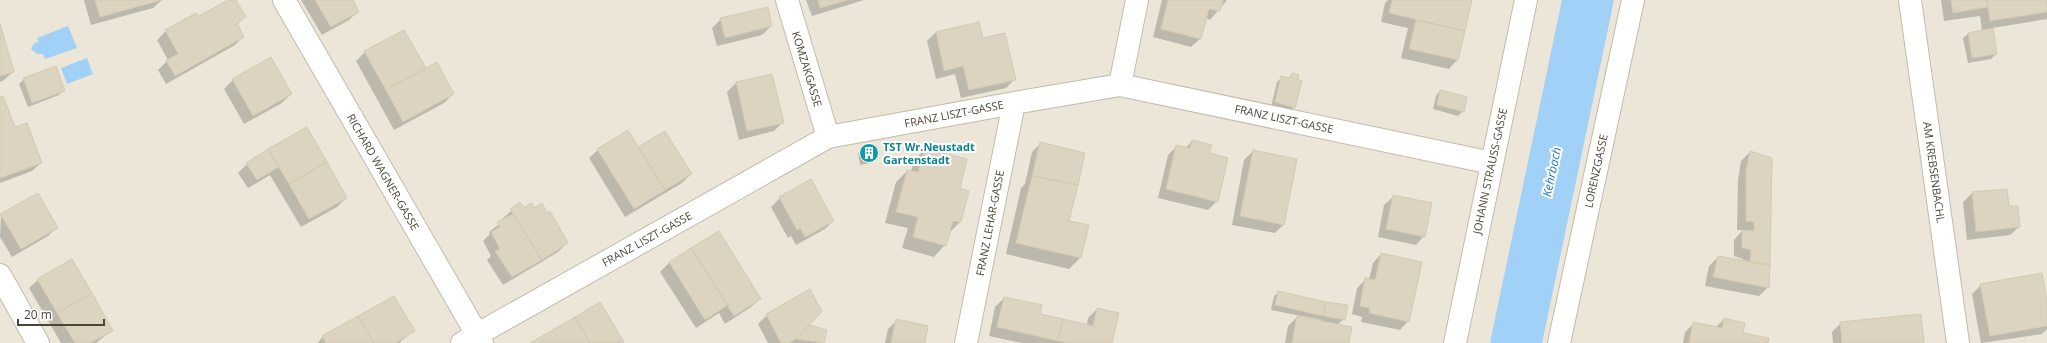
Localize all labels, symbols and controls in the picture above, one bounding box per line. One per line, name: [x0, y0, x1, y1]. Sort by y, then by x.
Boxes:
street label: KOMZAKGASSE: [789, 29, 826, 108]
street label: FRANZ LISZT-GASSE: [903, 97, 1005, 130]
street label: FRANZ LISZT-GASSE: [1233, 101, 1335, 136]
street label: JOHANN STRAUSS-GASSE: [1469, 106, 1510, 236]
street label: RICHARD WAGNER-GASSE: [344, 111, 423, 233]
street label: AM KREBSENBACHL: [1920, 121, 1949, 224]
street label: LORENZGASSE: [1580, 133, 1611, 209]
place label: TST Wr.Neustadt Gartenstadt: [883, 139, 975, 167]
building icon: TST Wr.Neustadt Gartenstadt: [858, 142, 880, 164]
water label: Kehrbach: [1538, 145, 1565, 198]
street label: FRANZ LEHAR-GASSE: [972, 169, 1007, 277]
street label: FRANZ LISZT-GASSE: [599, 208, 694, 270]
scale bar: [18, 301, 104, 327]
text: 20 m: [24, 306, 52, 323]

